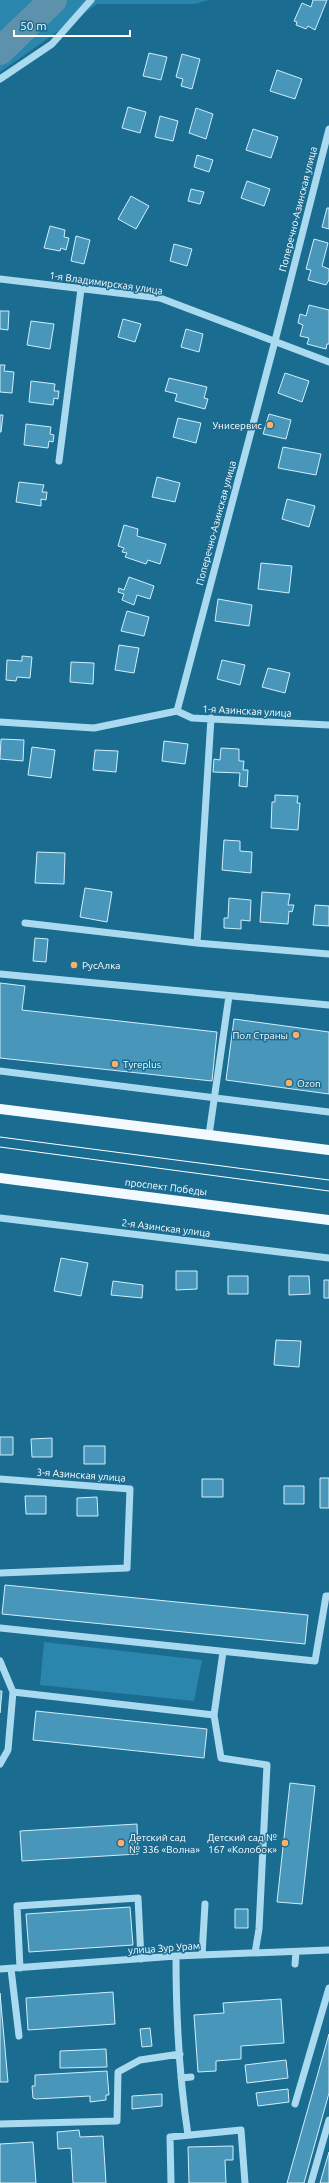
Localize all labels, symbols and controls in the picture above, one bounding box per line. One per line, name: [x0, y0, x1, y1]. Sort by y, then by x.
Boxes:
scale bar: [14, 12, 130, 38]
text: 50 m: [20, 19, 47, 32]
street label: Поперечно-Азинская улица: [277, 145, 319, 273]
street label: 1-я Владимирская улица: [49, 270, 163, 296]
place label: Унисервис: [213, 420, 262, 431]
marker: Унисервис: [265, 420, 275, 430]
street label: Поперечно-Азинская улица: [194, 460, 238, 586]
street label: 1-я Азинская улица: [202, 703, 292, 719]
marker: РусАлка: [69, 960, 79, 970]
place label: РусАлка: [82, 960, 120, 971]
place label: Пол Страны: [232, 1030, 288, 1041]
marker: Пол Страны: [291, 1030, 301, 1040]
marker: Tyreplus: [110, 1059, 120, 1069]
place label: Tyreplus: [123, 1059, 161, 1070]
marker: Ozon: [284, 1078, 294, 1088]
place label: Ozon: [297, 1078, 321, 1089]
street label: проспект Победы: [124, 1177, 208, 1197]
street label: 2-я Азинская улица: [121, 1217, 211, 1239]
street label: 3-я Азинская улица: [36, 1466, 126, 1484]
place label: Детский сад № 336 «Волна»: [129, 1832, 200, 1855]
place label: Детский сад № 167 «Колобок»: [207, 1832, 277, 1855]
marker: Детский сад № 336 «Волна»: [116, 1838, 126, 1848]
marker: Детский сад № 167 «Колобок»: [280, 1838, 290, 1848]
street label: улица Зур Урам: [128, 1940, 200, 1956]

